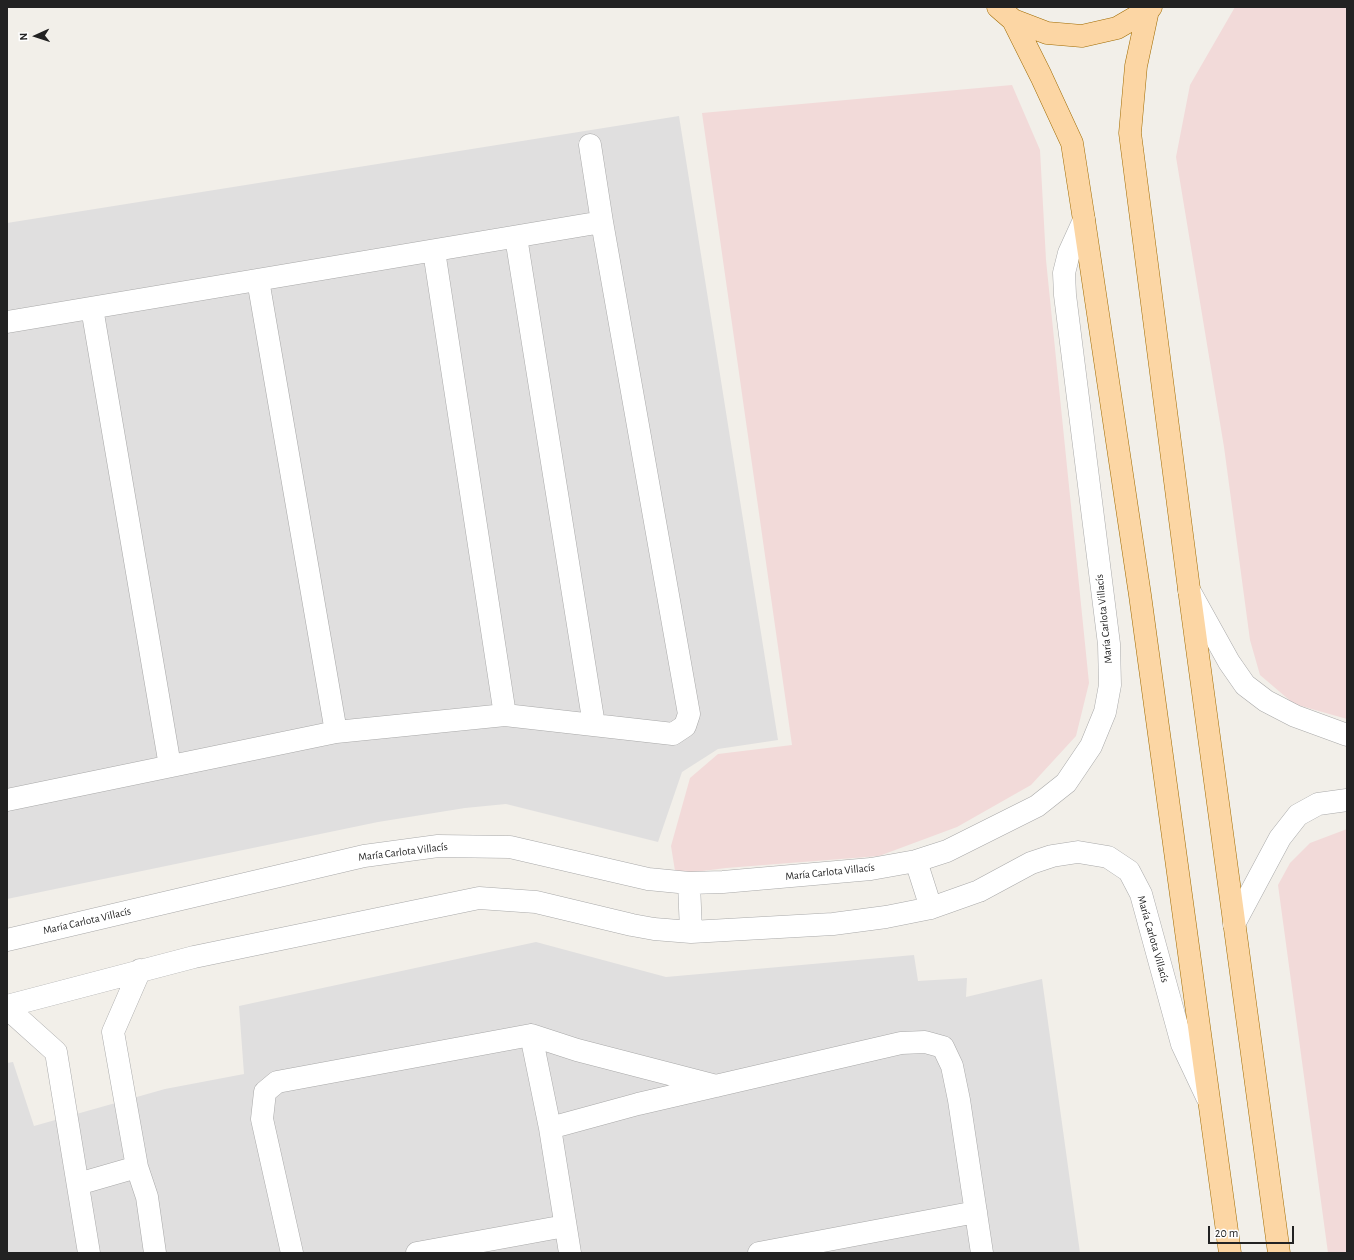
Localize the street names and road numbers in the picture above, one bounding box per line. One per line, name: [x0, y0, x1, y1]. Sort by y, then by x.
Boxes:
street label: María Carlota Villacís: [1093, 574, 1115, 664]
street label: María Carlota Villacís: [358, 840, 448, 864]
street label: María Carlota Villacís: [785, 861, 875, 883]
street label: María Carlota Villacís: [1134, 894, 1172, 984]
street label: María Carlota Villacís: [42, 904, 132, 938]

